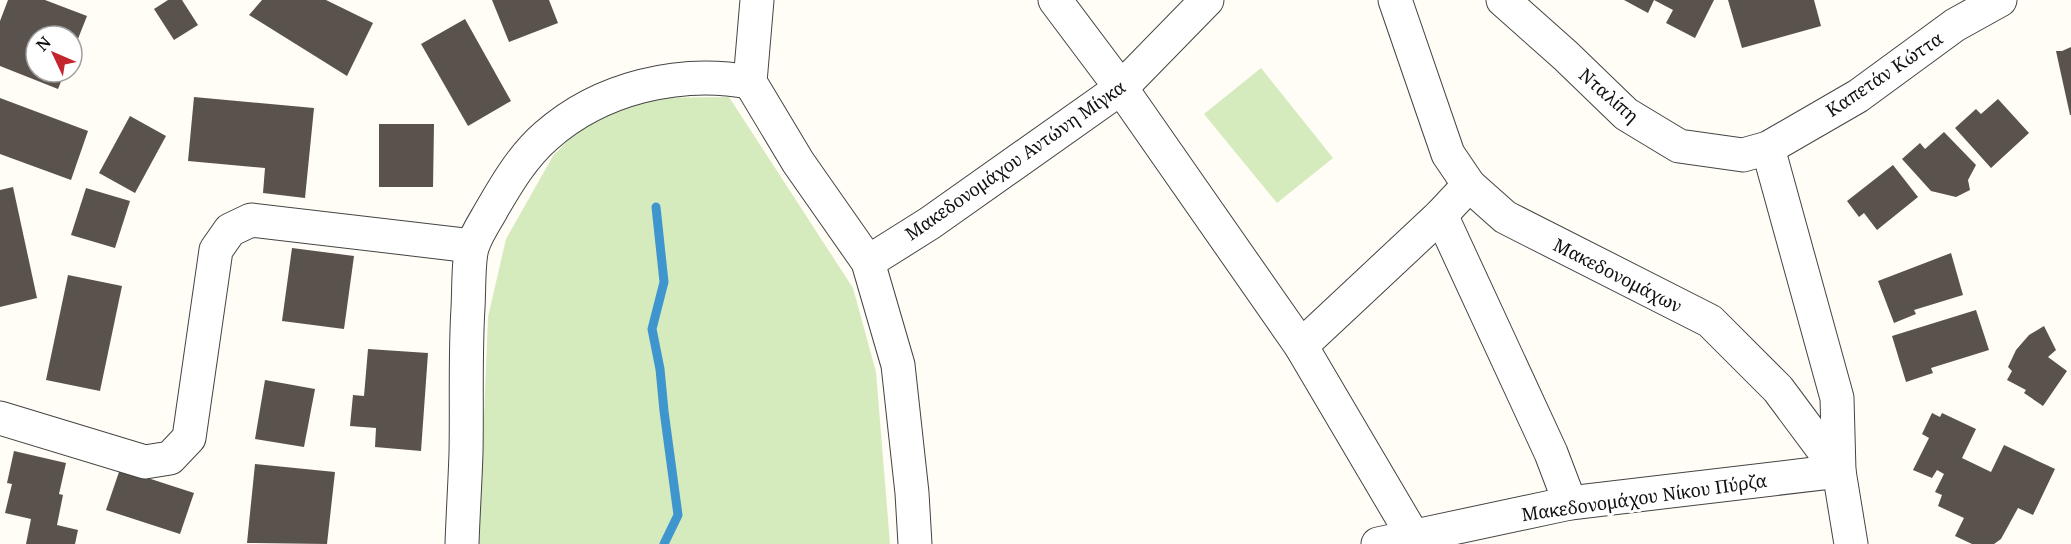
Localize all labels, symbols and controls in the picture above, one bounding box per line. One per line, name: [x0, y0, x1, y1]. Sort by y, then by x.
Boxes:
north arrow: [24, 24, 84, 84]
street label: Καπετάν Κώττα: [1821, 26, 1948, 122]
text: N: [31, 31, 56, 56]
street label: Νταλίπη: [1574, 62, 1644, 128]
street label: Μακεδονομάχου Αντώνη Μίγκα: [900, 74, 1130, 245]
street label: Μακεδονομάχων: [1550, 232, 1686, 318]
street label: Μακεδονομάχου Νίκου Πύρζα: [1520, 468, 1769, 526]

